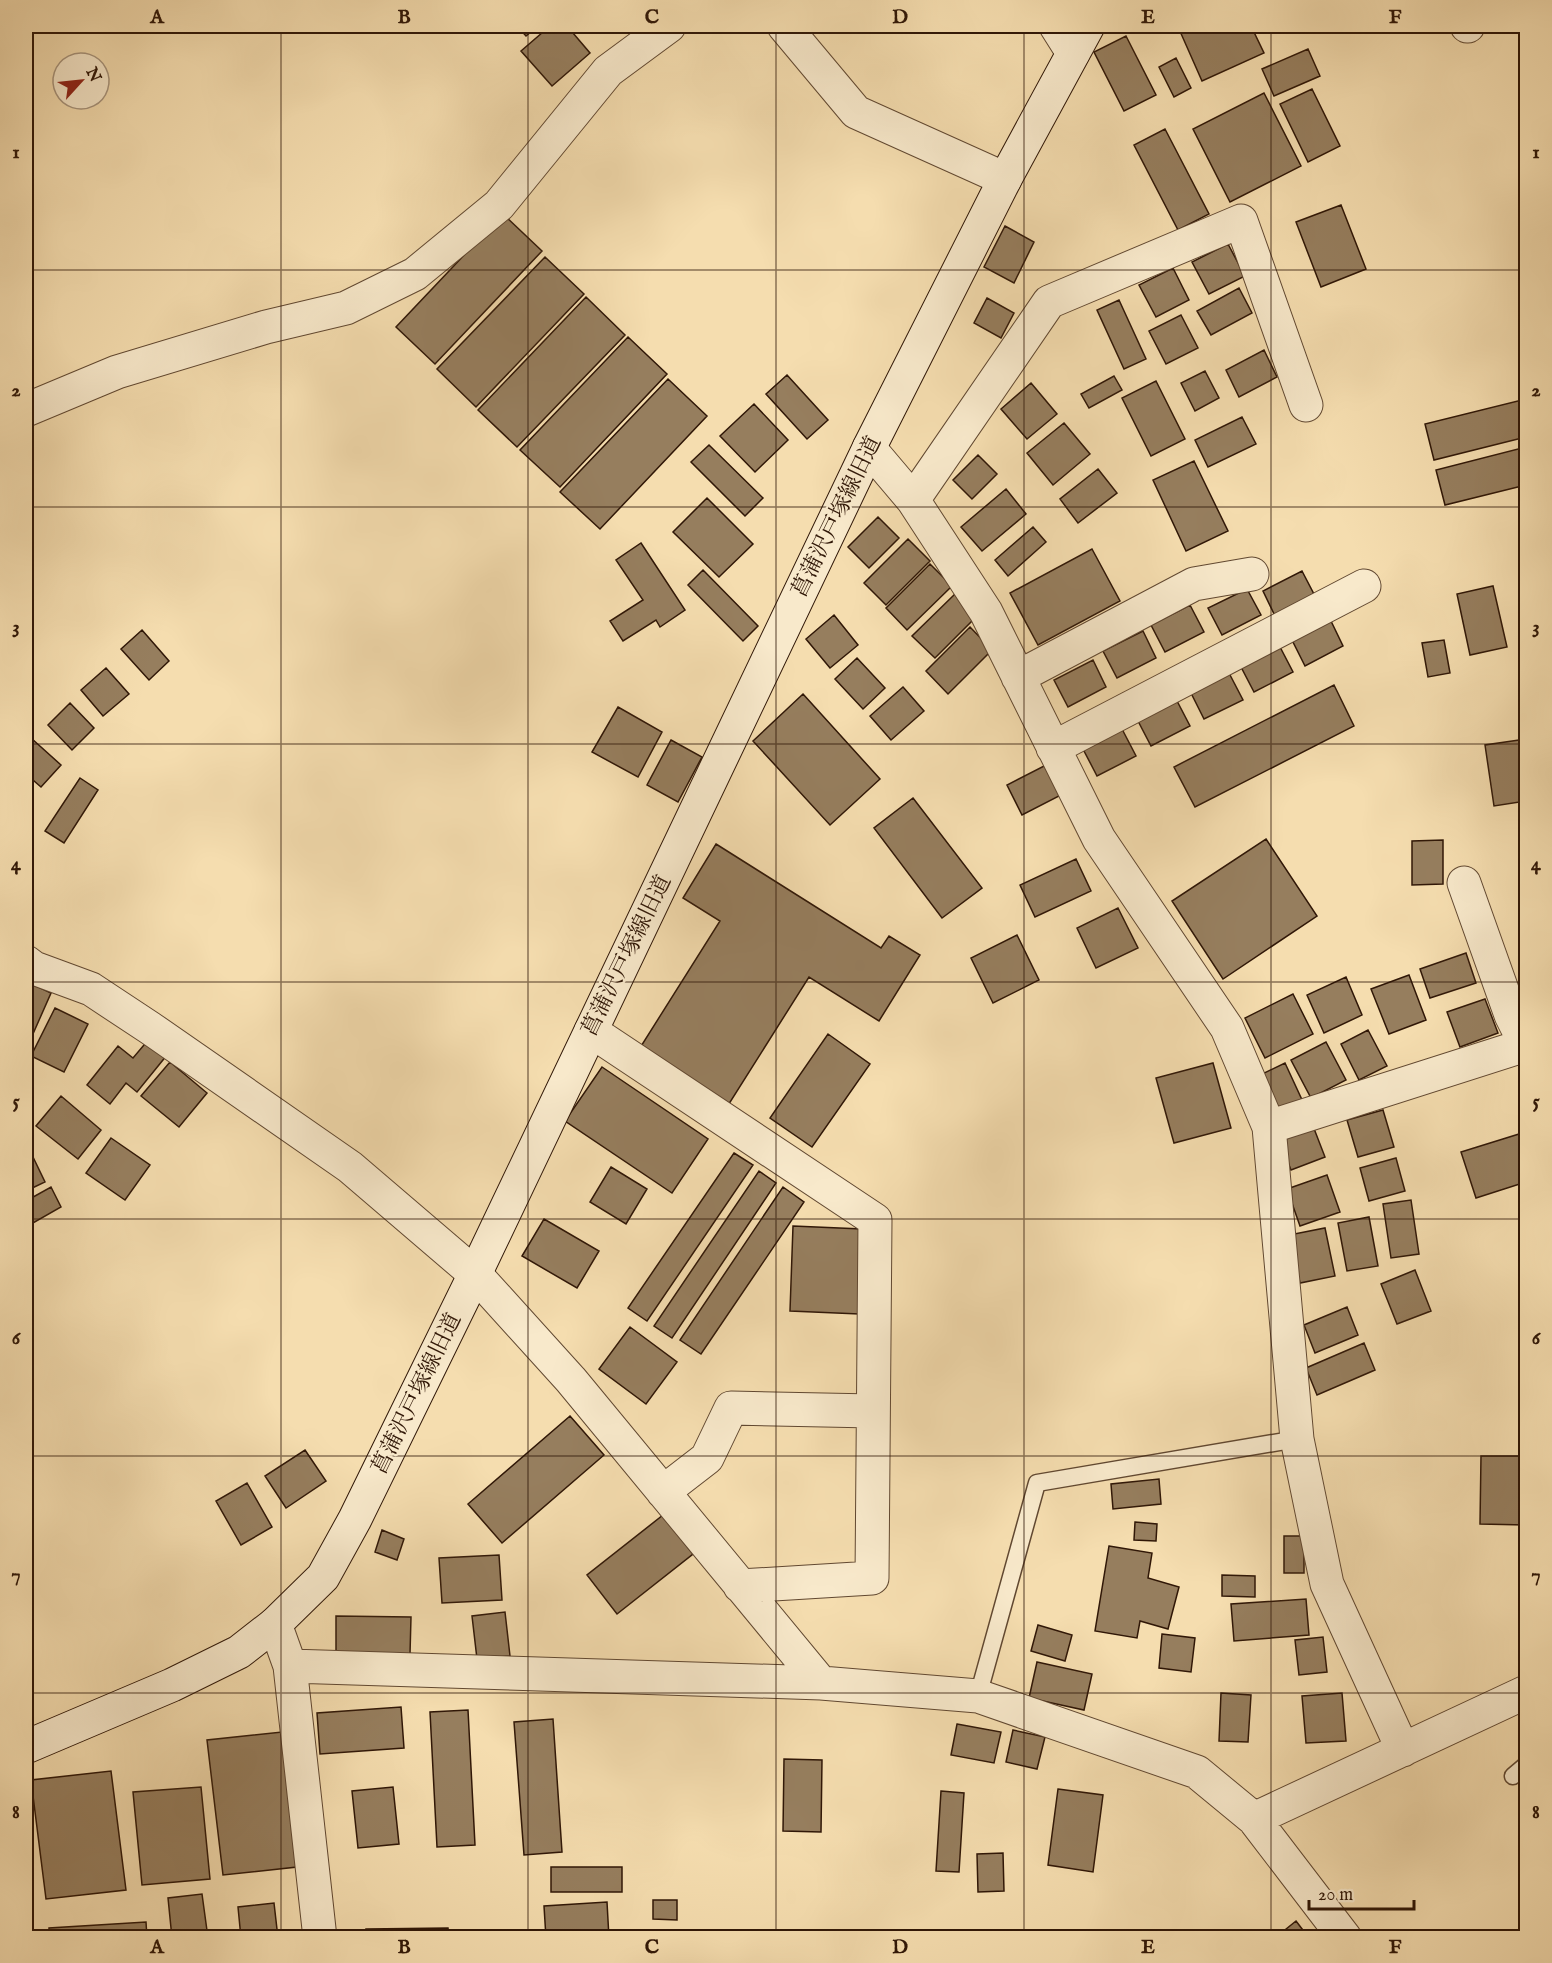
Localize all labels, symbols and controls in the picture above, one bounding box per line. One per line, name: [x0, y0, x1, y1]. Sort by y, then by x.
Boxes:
text: A: [149, 5, 165, 30]
text: B: [397, 5, 411, 30]
text: C: [645, 5, 659, 30]
text: D: [892, 5, 908, 30]
text: E: [1141, 5, 1155, 30]
text: F: [1389, 5, 1402, 30]
north arrow: [51, 51, 111, 111]
text: N: [80, 63, 105, 86]
text: 1: [12, 140, 20, 165]
text: 1: [1532, 140, 1540, 165]
text: 2: [11, 378, 21, 403]
text: 2: [1531, 378, 1541, 403]
street label: 菖蒲沢戸塚線旧道: [786, 432, 888, 602]
text: 3: [12, 615, 20, 640]
text: 3: [1532, 615, 1540, 640]
text: 4: [11, 852, 22, 877]
text: 4: [1531, 852, 1542, 877]
street label: 菖蒲沢戸塚線旧道: [576, 871, 678, 1041]
text: 5: [12, 1089, 20, 1114]
text: 5: [1532, 1089, 1540, 1114]
street label: 菖蒲沢戸塚線旧道: [366, 1309, 468, 1479]
text: 6: [12, 1326, 22, 1351]
text: 6: [1532, 1326, 1542, 1351]
text: 7: [11, 1563, 21, 1588]
text: 7: [1531, 1563, 1541, 1588]
text: 8: [12, 1800, 20, 1825]
text: 8: [1532, 1800, 1540, 1825]
scale bar: [1309, 1873, 1414, 1911]
text: 20 m: [1318, 1884, 1353, 1907]
text: A: [149, 1935, 165, 1960]
text: B: [397, 1935, 411, 1960]
text: C: [645, 1935, 659, 1960]
text: D: [892, 1935, 908, 1960]
text: E: [1141, 1935, 1155, 1960]
text: F: [1389, 1935, 1402, 1960]

